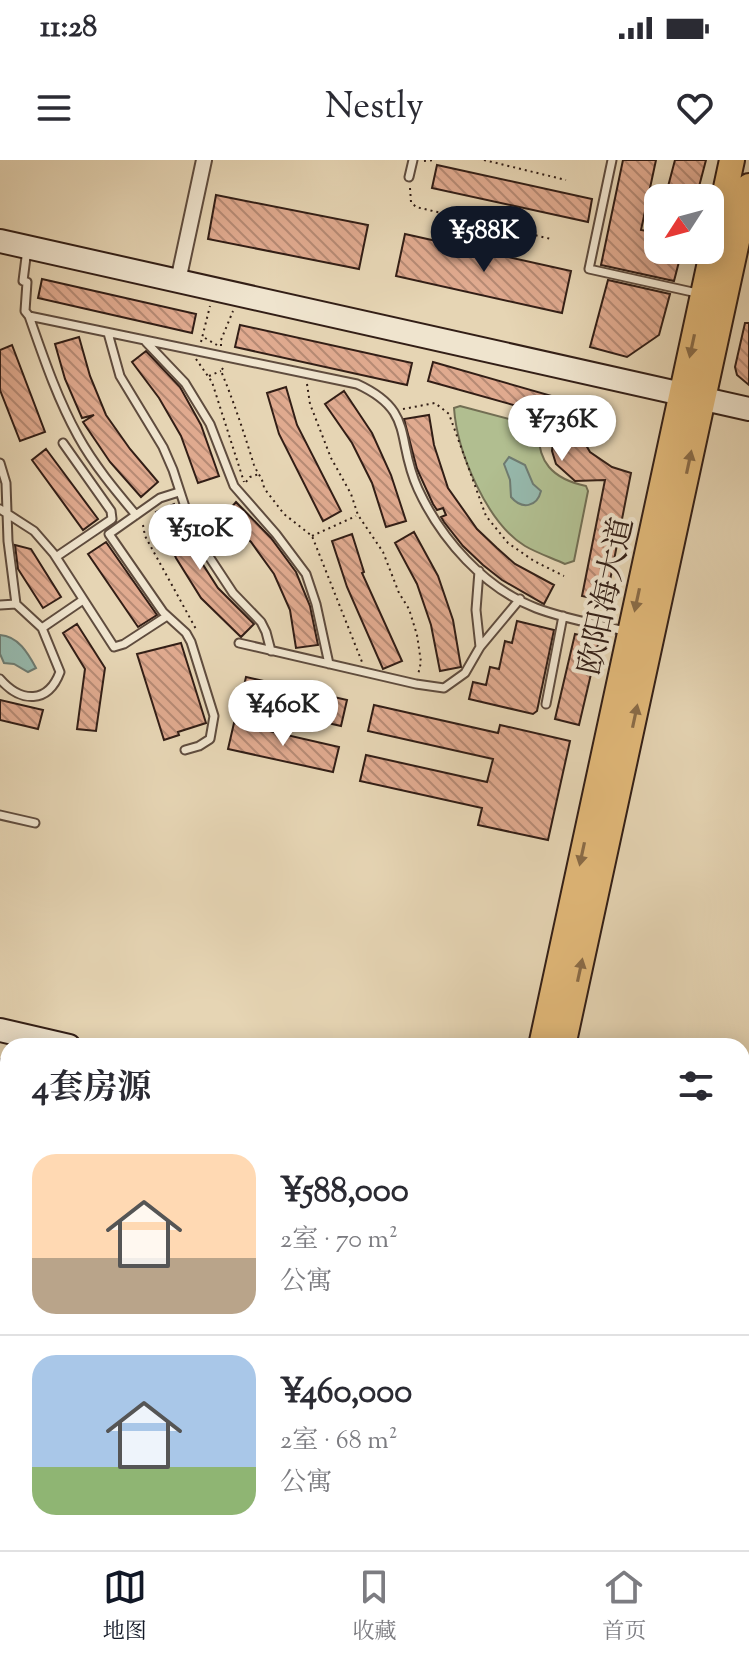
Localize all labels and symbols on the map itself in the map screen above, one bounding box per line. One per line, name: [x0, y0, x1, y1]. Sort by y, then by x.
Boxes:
north arrow: [644, 184, 724, 264]
pin: ¥588K: [428, 206, 540, 274]
one-way arrow: [685, 333, 698, 358]
pin: ¥736K: [506, 395, 618, 463]
one-way arrow: [684, 449, 696, 474]
pin: ¥510K: [144, 504, 256, 572]
street label: 欧阳海大道: [569, 514, 647, 680]
one-way arrow: [630, 588, 643, 613]
pin: ¥460K: [227, 680, 339, 748]
one-way arrow: [629, 703, 641, 728]
one-way arrow: [575, 842, 588, 867]
one-way arrow: [574, 957, 587, 982]

